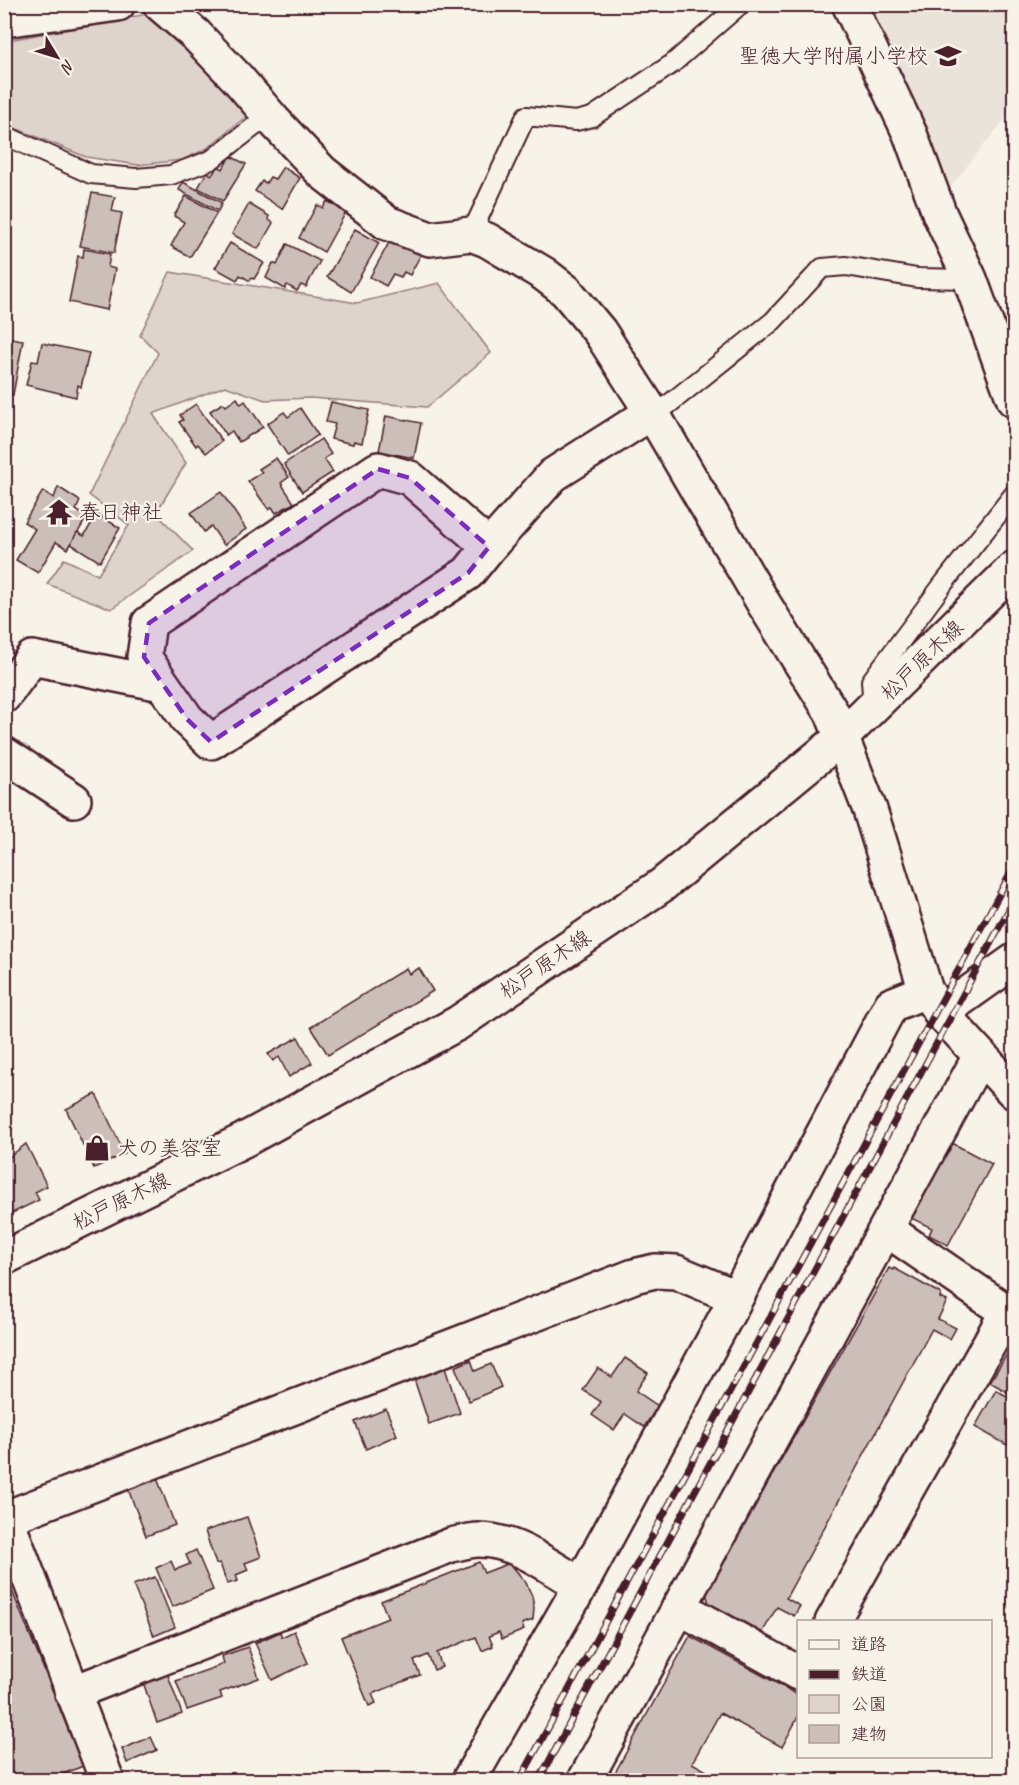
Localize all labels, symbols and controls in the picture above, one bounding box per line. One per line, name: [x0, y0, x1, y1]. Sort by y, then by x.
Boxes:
north arrow: [27, 27, 87, 87]
school or university icon: 聖徳大学附属小学校: [933, 41, 963, 71]
place label: 聖徳大学附属小学校: [739, 43, 928, 69]
text: N: [55, 56, 79, 78]
temple icon: 春日神社: [44, 497, 74, 527]
place label: 春日神社: [79, 499, 163, 525]
street label: 松戸原木線: [875, 614, 969, 706]
street label: 松戸原木線: [494, 924, 596, 1004]
shop icon: 犬の美容室: [82, 1133, 112, 1163]
place label: 犬の美容室: [117, 1135, 222, 1161]
street label: 松戸原木線: [68, 1166, 174, 1236]
legend: [797, 1620, 992, 1758]
text: 道路: [851, 1633, 887, 1655]
text: 鉄道: [851, 1663, 887, 1685]
text: 公園: [851, 1693, 887, 1715]
text: 建物: [851, 1723, 887, 1745]

